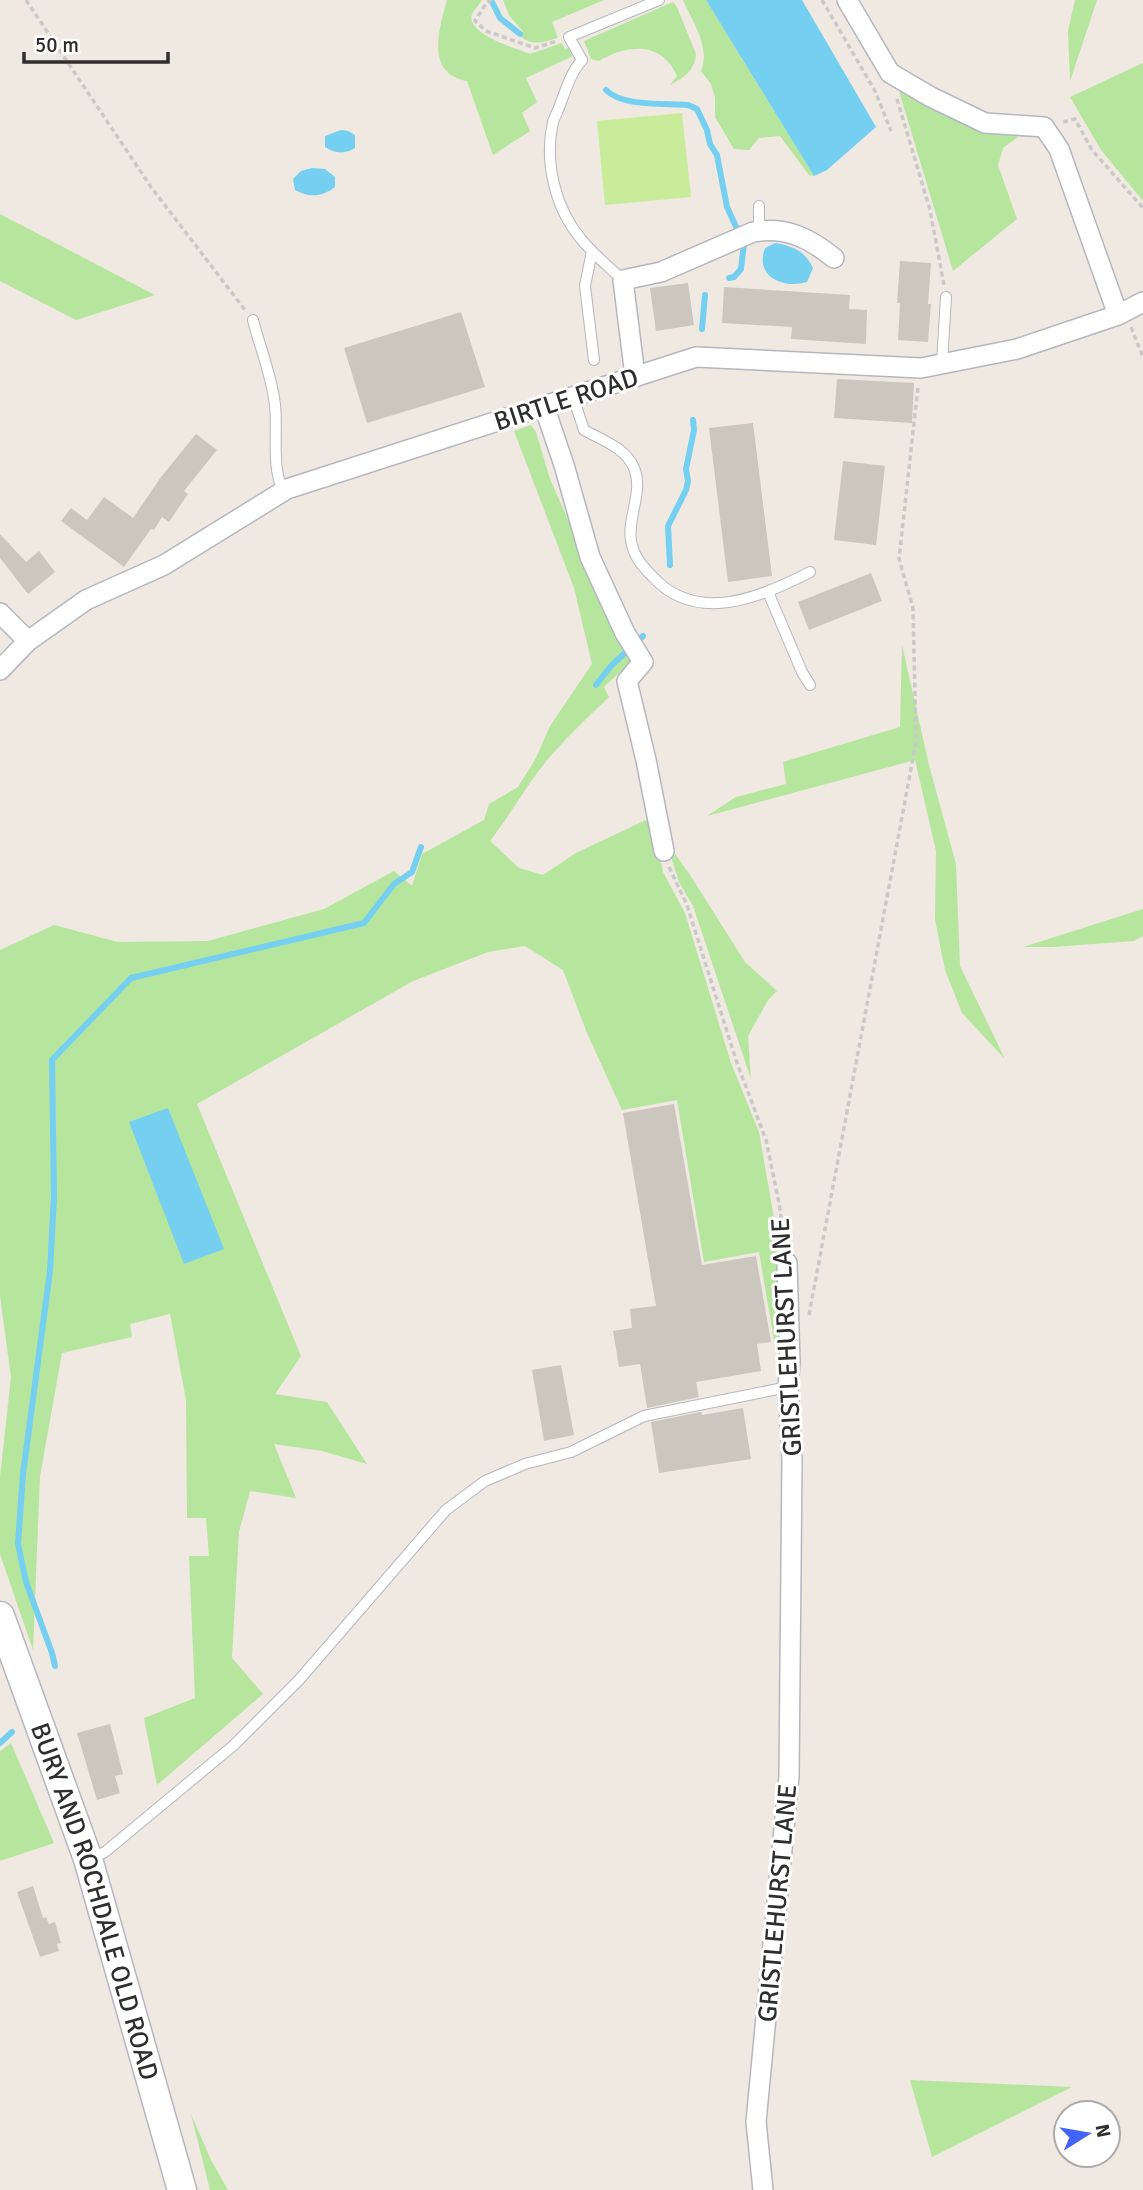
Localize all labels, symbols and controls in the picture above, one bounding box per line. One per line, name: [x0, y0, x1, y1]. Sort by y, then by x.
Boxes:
scale bar: [24, 21, 168, 65]
text: 50 m: [35, 32, 79, 58]
street label: BIRTLE ROAD: [490, 362, 643, 438]
street label: GRISTLEHURST LANE: [765, 1217, 809, 1457]
street label: BURY AND ROCHDALE OLD ROAD: [23, 1719, 165, 2084]
street label: GRISTLEHURST LANE: [752, 1783, 804, 2024]
north arrow: [1052, 2099, 1122, 2169]
text: N: [1090, 2122, 1116, 2140]

